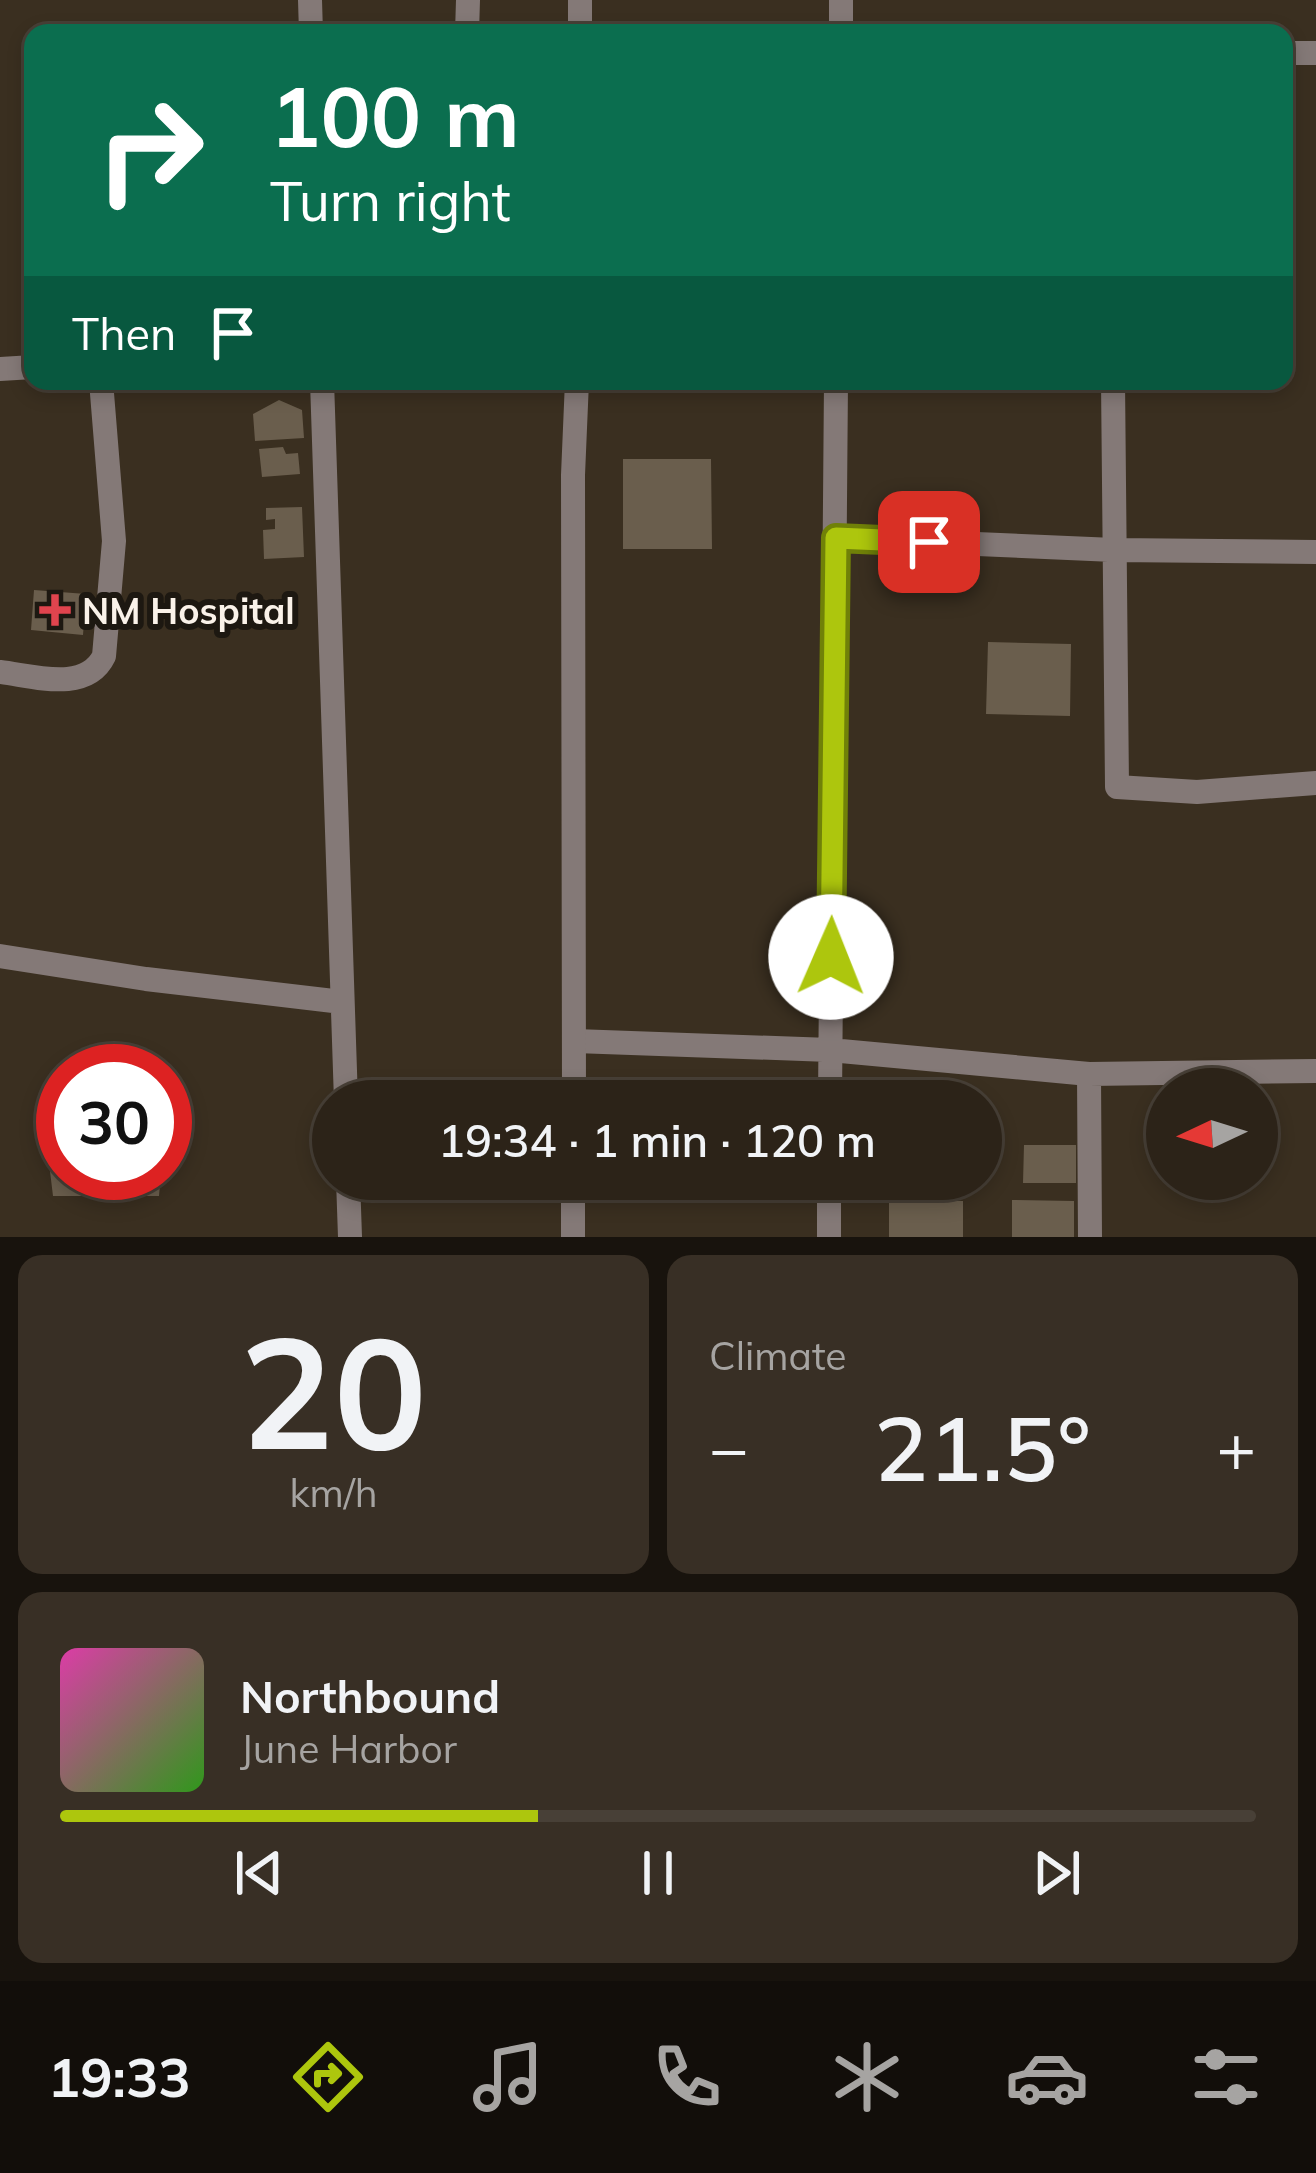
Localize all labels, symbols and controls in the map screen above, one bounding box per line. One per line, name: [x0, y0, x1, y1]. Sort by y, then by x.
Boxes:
text: 100 m: [270, 63, 520, 168]
icon: right: [72, 72, 228, 228]
text: Turn right: [270, 167, 511, 235]
icon: arrive: [200, 300, 266, 366]
text: Then: [72, 305, 176, 361]
pin: [878, 491, 980, 593]
icon: arrive: [896, 509, 962, 575]
place label: NM Hospital: [82, 588, 295, 633]
marker: NM Hospital: [39, 594, 71, 626]
position arrow: [768, 894, 894, 1020]
speed limit sign: 30: [36, 1044, 192, 1200]
north arrow: [1146, 1068, 1278, 1200]
map controls: [1146, 1068, 1278, 1200]
text: 19:34 · 1 min · 120 m: [438, 1112, 876, 1168]
text: 20: [240, 1292, 427, 1488]
text: Climate: [709, 1331, 847, 1380]
text: 21.5°: [874, 1391, 1091, 1504]
text: −: [709, 1406, 749, 1489]
text: +: [1216, 1406, 1256, 1489]
text: km/h: [289, 1468, 378, 1517]
text: Northbound: [240, 1668, 500, 1724]
text: June Harbor: [240, 1724, 457, 1773]
icon: previous: [226, 1840, 292, 1906]
icon: pause: [625, 1840, 691, 1906]
icon: next: [1024, 1840, 1090, 1906]
icon: directions: [286, 2035, 370, 2119]
icon: music: [466, 2035, 550, 2119]
icon: phone: [645, 2035, 729, 2119]
icon: climate: [825, 2035, 909, 2119]
icon: car: [1005, 2035, 1089, 2119]
icon: filters: [1184, 2035, 1268, 2119]
text: 19:33: [48, 2043, 191, 2111]

